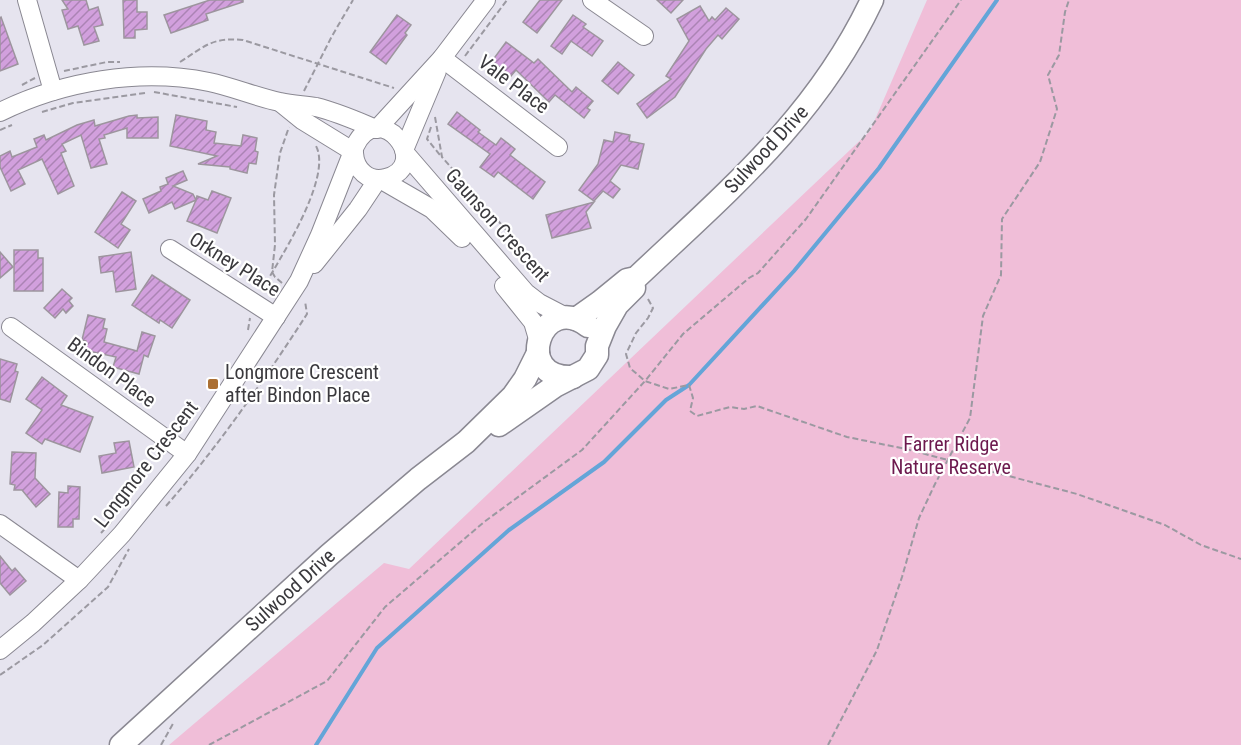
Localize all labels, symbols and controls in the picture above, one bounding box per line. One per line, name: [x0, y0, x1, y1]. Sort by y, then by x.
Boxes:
street label: Vale Place: [474, 50, 554, 118]
street label: Sulwood Drive: [719, 100, 813, 198]
street label: Gaunson Crescent: [441, 163, 555, 287]
street label: Orkney Place: [185, 227, 285, 301]
street label: Bindon Place: [63, 332, 161, 412]
place label: Longmore Crescent after Bindon Place: [225, 360, 379, 407]
marker: Longmore Crescent after Bindon Place: [206, 377, 220, 391]
street label: Longmore Crescent: [89, 396, 203, 532]
park label: Farrer Ridge Nature Reserve: [891, 432, 1011, 479]
street label: Sulwood Drive: [240, 544, 340, 636]

